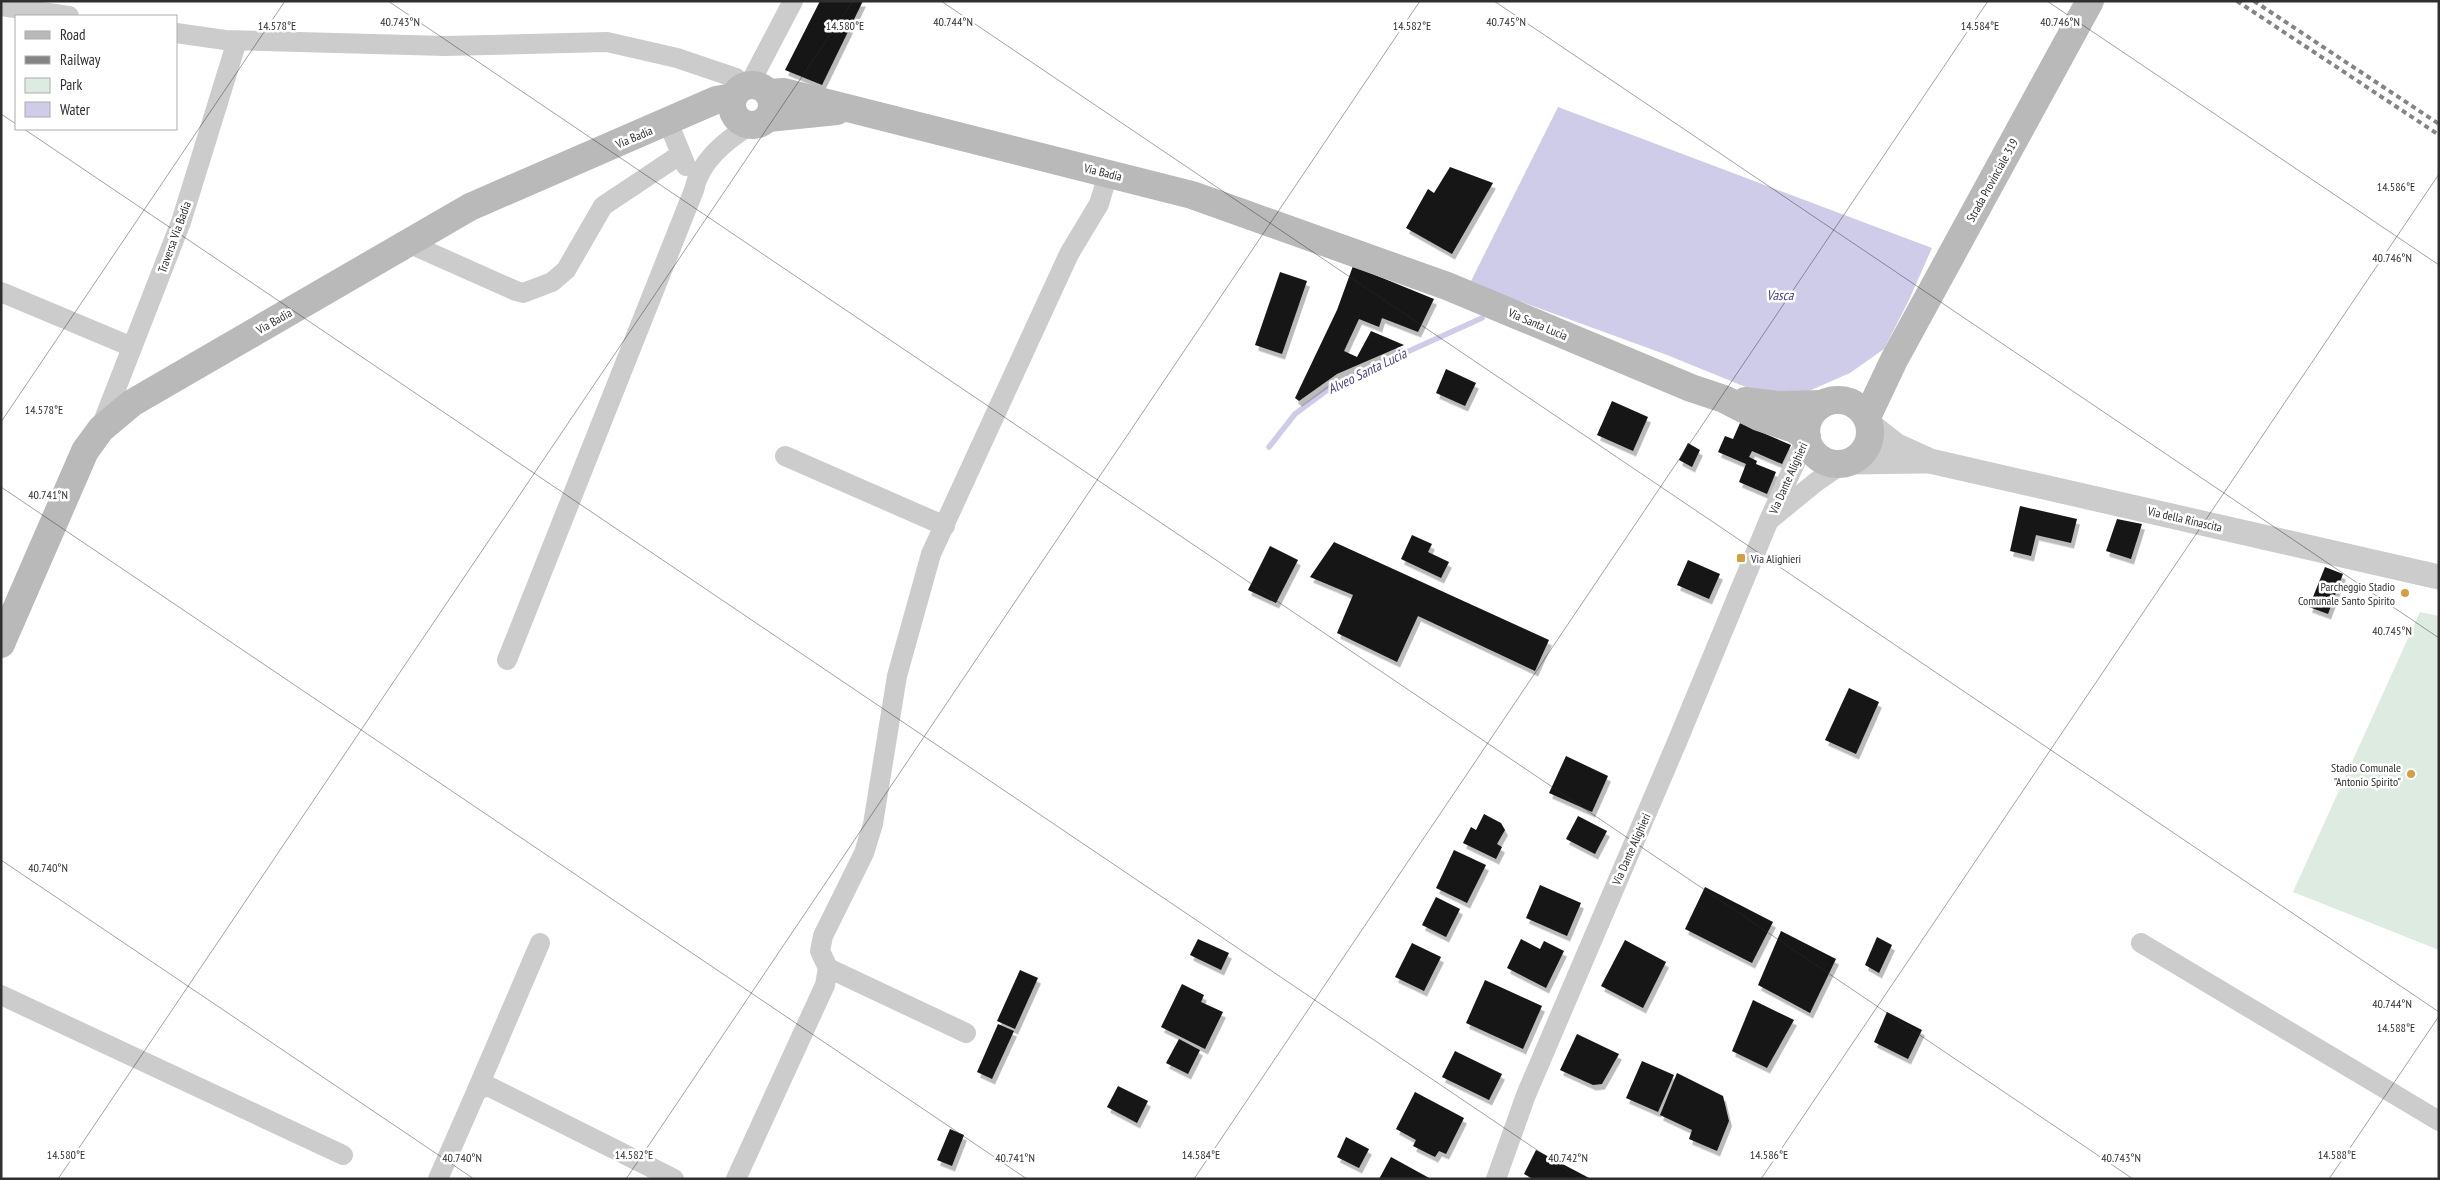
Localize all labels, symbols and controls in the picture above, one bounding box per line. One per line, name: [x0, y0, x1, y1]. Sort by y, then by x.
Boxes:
text: 40.743°N: [380, 14, 420, 29]
text: 40.744°N: [933, 14, 973, 29]
text: 40.745°N: [1486, 14, 1526, 29]
text: 40.746°N: [2040, 14, 2080, 29]
legend: [15, 15, 178, 130]
text: 14.578°E: [258, 18, 296, 33]
text: 14.580°E: [826, 18, 864, 33]
text: 14.582°E: [1393, 18, 1431, 33]
text: 14.584°E: [1961, 18, 1999, 33]
text: Road: [60, 25, 86, 44]
text: Railway: [60, 50, 101, 69]
text: Park: [60, 75, 82, 94]
text: Water: [60, 100, 91, 119]
street label: Via Badia: [612, 122, 655, 152]
street label: Strada Provinciale 319: [1963, 136, 2021, 224]
street label: Via Badia: [1082, 160, 1124, 184]
text: 14.586°E: [2377, 179, 2415, 194]
street label: Traversa Via Badia: [154, 199, 194, 275]
text: 40.746°N: [2372, 250, 2412, 265]
water label: Vasca: [1767, 286, 1795, 304]
street label: Via Santa Lucia: [1505, 304, 1570, 343]
street label: Via Badia: [253, 305, 295, 338]
water label: Alveo Santa Lucia: [1325, 344, 1411, 398]
text: 14.578°E: [25, 402, 63, 417]
street label: Via Dante Alighieri: [1765, 440, 1811, 517]
text: 40.741°N: [28, 487, 68, 502]
street label: Via della Rinascita: [2145, 503, 2224, 535]
place label: Via Alighieri: [1750, 551, 1801, 566]
marker: Via Alighieri: [1735, 552, 1747, 564]
place label: Parcheggio Stadio Comunale Santo Spirito: [2298, 579, 2395, 608]
marker: Parcheggio Stadio Comunale Santo Spirito: [2399, 587, 2411, 599]
text: 40.745°N: [2372, 623, 2412, 638]
place label: Stadio Comunale "Antonio Spirito": [2331, 760, 2401, 789]
marker: Stadio Comunale "Antonio Spirito": [2405, 768, 2417, 780]
street label: Via Dante Alighieri: [1608, 811, 1654, 888]
text: 40.740°N: [28, 860, 68, 875]
text: 40.744°N: [2372, 996, 2412, 1011]
text: 14.588°E: [2377, 1020, 2415, 1035]
text: 14.580°E: [47, 1147, 85, 1162]
text: 14.582°E: [615, 1147, 653, 1162]
text: 14.584°E: [1182, 1147, 1220, 1162]
text: 14.586°E: [1750, 1147, 1788, 1162]
text: 14.588°E: [2318, 1147, 2356, 1162]
text: 40.740°N: [442, 1150, 482, 1165]
text: 40.741°N: [995, 1150, 1035, 1165]
text: 40.742°N: [1548, 1150, 1588, 1165]
text: 40.743°N: [2101, 1150, 2141, 1165]

